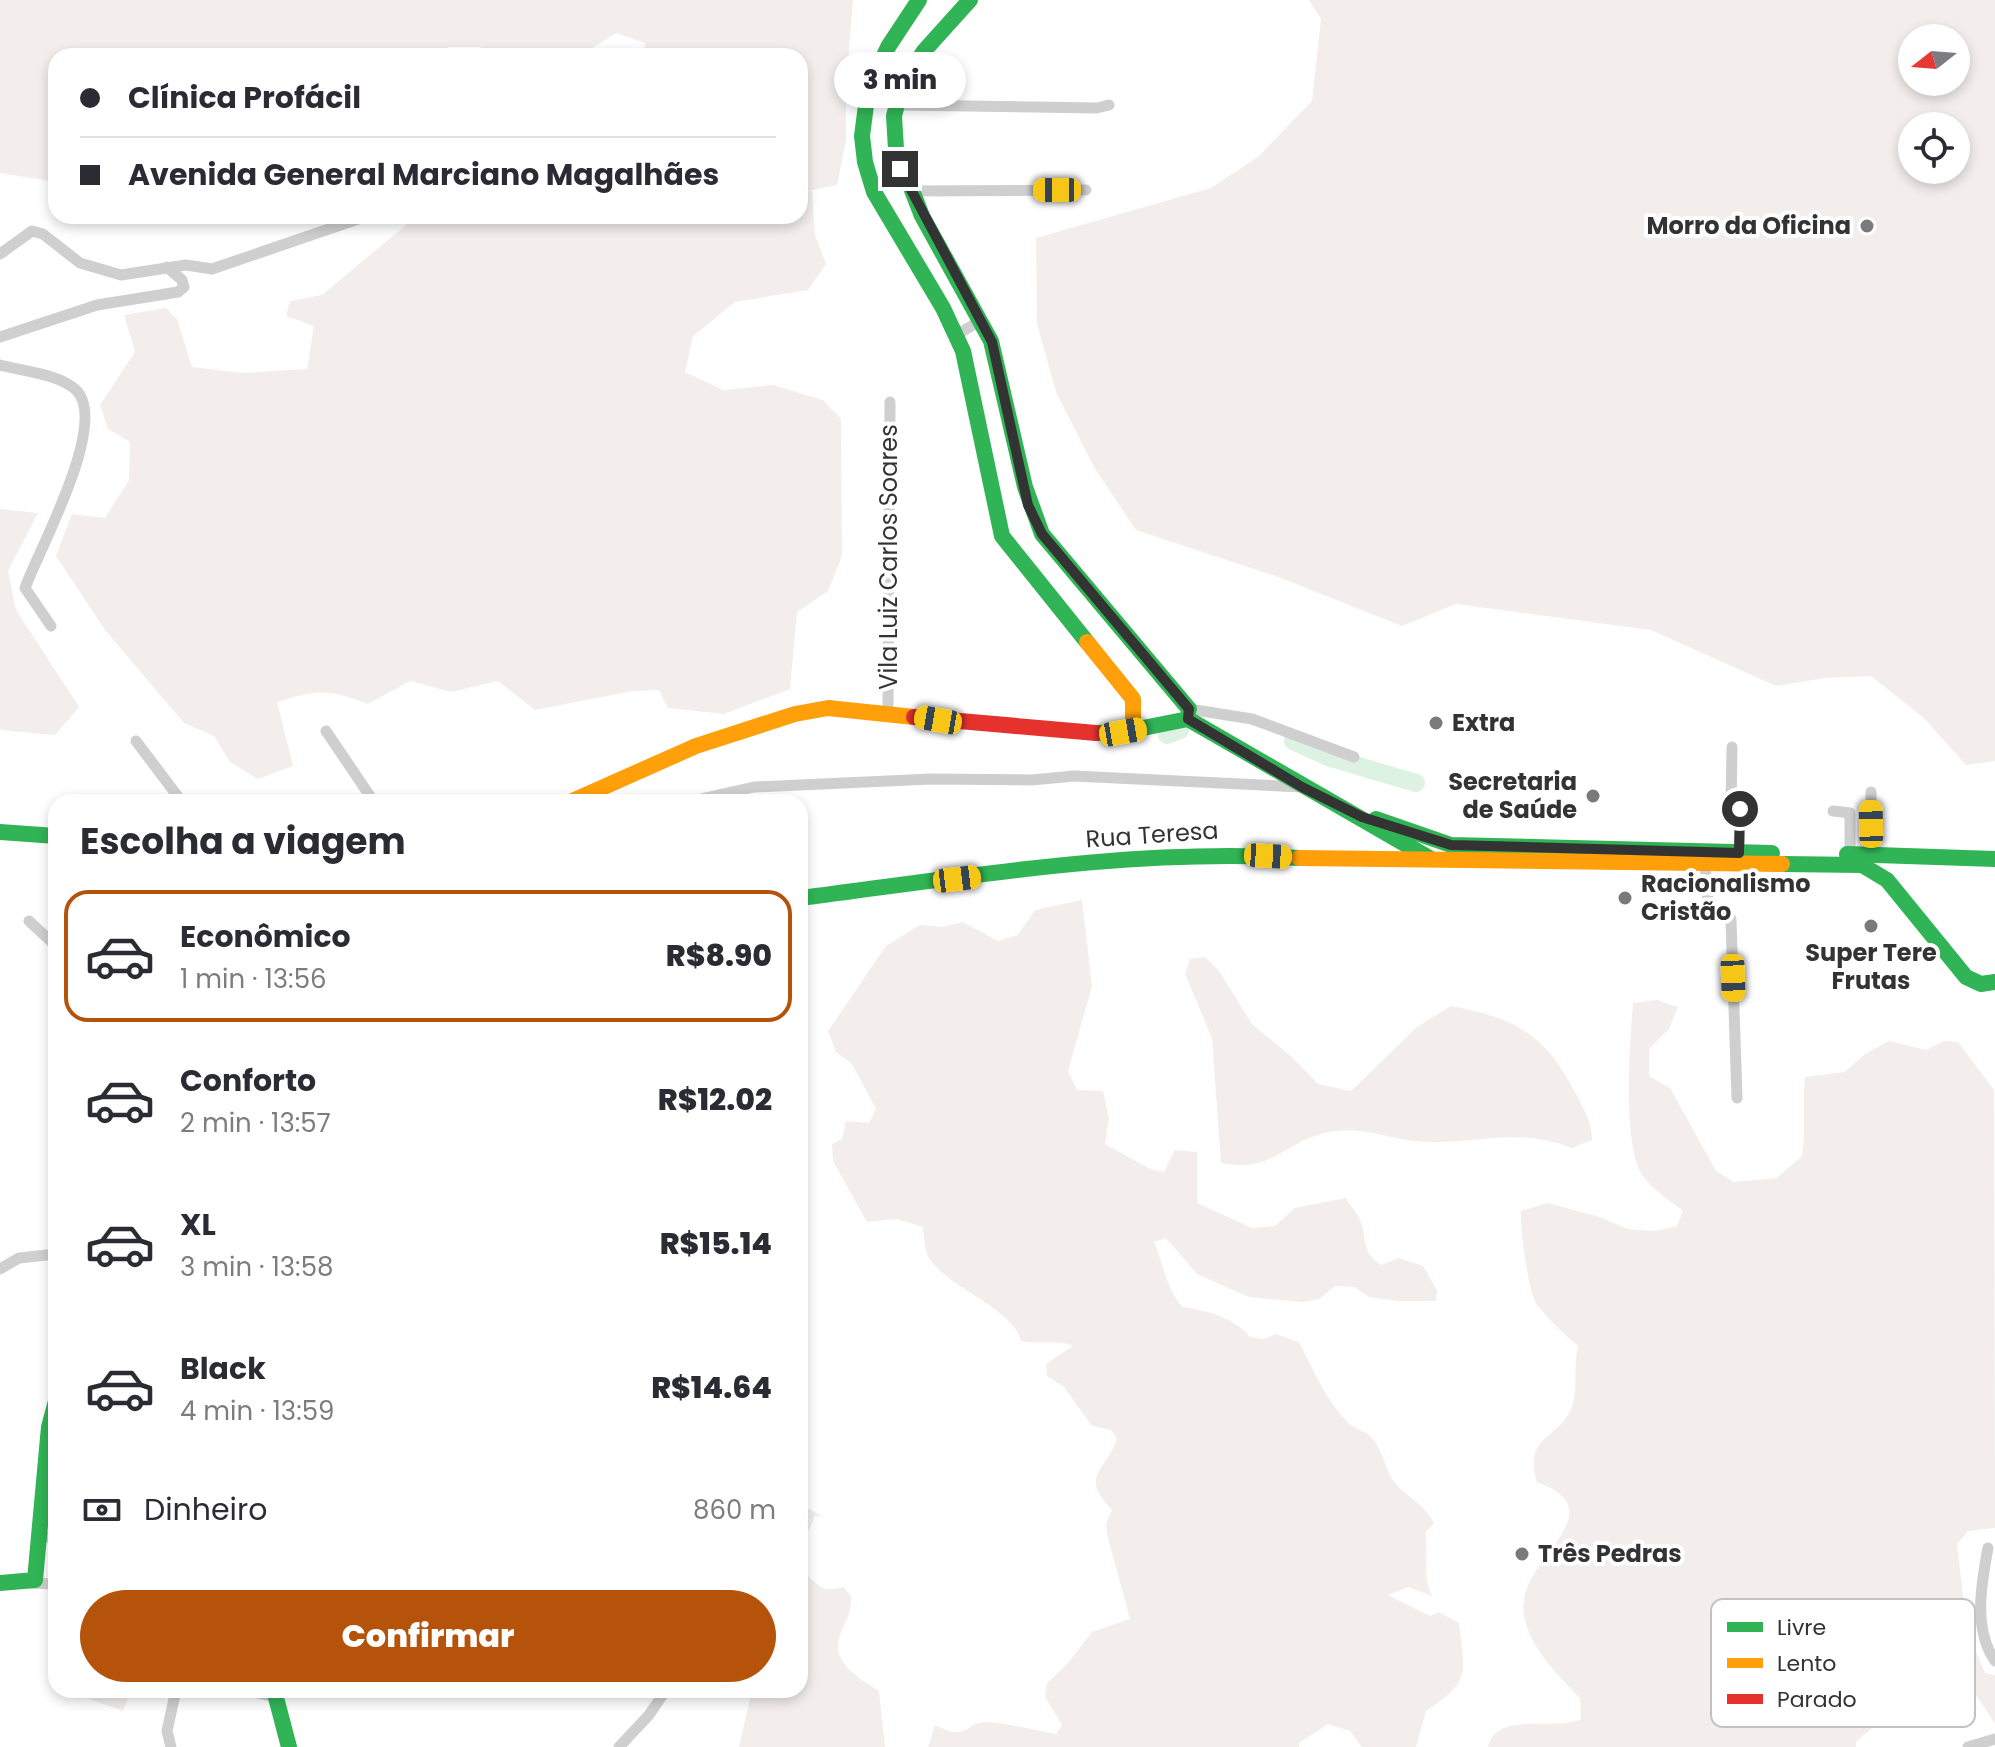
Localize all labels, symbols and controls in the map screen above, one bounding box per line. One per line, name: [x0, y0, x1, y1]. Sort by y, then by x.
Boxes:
north arrow: [1898, 24, 1970, 96]
map controls: [1898, 24, 1970, 184]
callout: 3 min: [834, 53, 966, 109]
text: 3 min: [863, 62, 937, 98]
text: Clínica Profácil: [128, 76, 361, 119]
button: locate: [1898, 112, 1970, 184]
route end: [882, 151, 918, 187]
text: Avenida General Marciano Magalhães: [128, 153, 719, 196]
car: [1033, 178, 1081, 202]
place label: Morro da Oficina: [1646, 209, 1851, 242]
marker: Morro da Oficina: [1858, 217, 1876, 235]
street label: Vila Luiz Carlos Soares: [872, 424, 905, 690]
car: [912, 704, 964, 736]
place label: Extra: [1452, 706, 1515, 739]
marker: Extra: [1427, 714, 1445, 732]
car: [1097, 716, 1149, 748]
place label: Secretaria de Saúde: [1448, 765, 1577, 826]
marker: Secretaria de Saúde: [1584, 787, 1602, 805]
route start: [1722, 791, 1758, 827]
car: [1859, 800, 1883, 848]
street label: Rua Teresa: [1084, 813, 1219, 856]
text: Escolha a viagem: [80, 816, 406, 867]
car: [1243, 843, 1293, 869]
car: [932, 864, 982, 894]
place label: Racionalismo Cristão: [1641, 867, 1811, 928]
marker: Racionalismo Cristão: [1616, 889, 1634, 907]
text: Econômico: [180, 915, 351, 958]
marker: Super Tere Frutas: [1862, 917, 1880, 935]
icon: car: [84, 920, 156, 992]
text: R$8.90: [666, 934, 772, 977]
place label: Super Tere Frutas: [1805, 936, 1937, 997]
car: [1720, 954, 1746, 1002]
text: 1 min · 13:56: [180, 961, 326, 997]
text: Conforto: [180, 1059, 316, 1102]
icon: car: [84, 1064, 156, 1136]
text: R$12.02: [658, 1078, 772, 1121]
text: 2 min · 13:57: [180, 1105, 331, 1141]
text: XL: [180, 1203, 216, 1246]
icon: car: [84, 1208, 156, 1280]
text: R$15.14: [660, 1222, 772, 1265]
text: 3 min · 13:58: [180, 1249, 333, 1285]
text: Black: [180, 1347, 266, 1390]
icon: car: [84, 1352, 156, 1424]
text: R$14.64: [651, 1366, 772, 1409]
text: 4 min · 13:59: [180, 1393, 334, 1429]
icon: cash: [80, 1488, 124, 1532]
text: Dinheiro: [144, 1488, 267, 1531]
text: 860 m: [693, 1492, 776, 1528]
place label: Três Pedras: [1538, 1537, 1682, 1570]
marker: Três Pedras: [1513, 1545, 1531, 1563]
button: Confirmar: [80, 1590, 776, 1682]
legend: [1711, 1599, 1975, 1727]
text: Livre: [1777, 1612, 1826, 1643]
text: Lento: [1777, 1648, 1836, 1679]
text: Parado: [1777, 1684, 1857, 1715]

